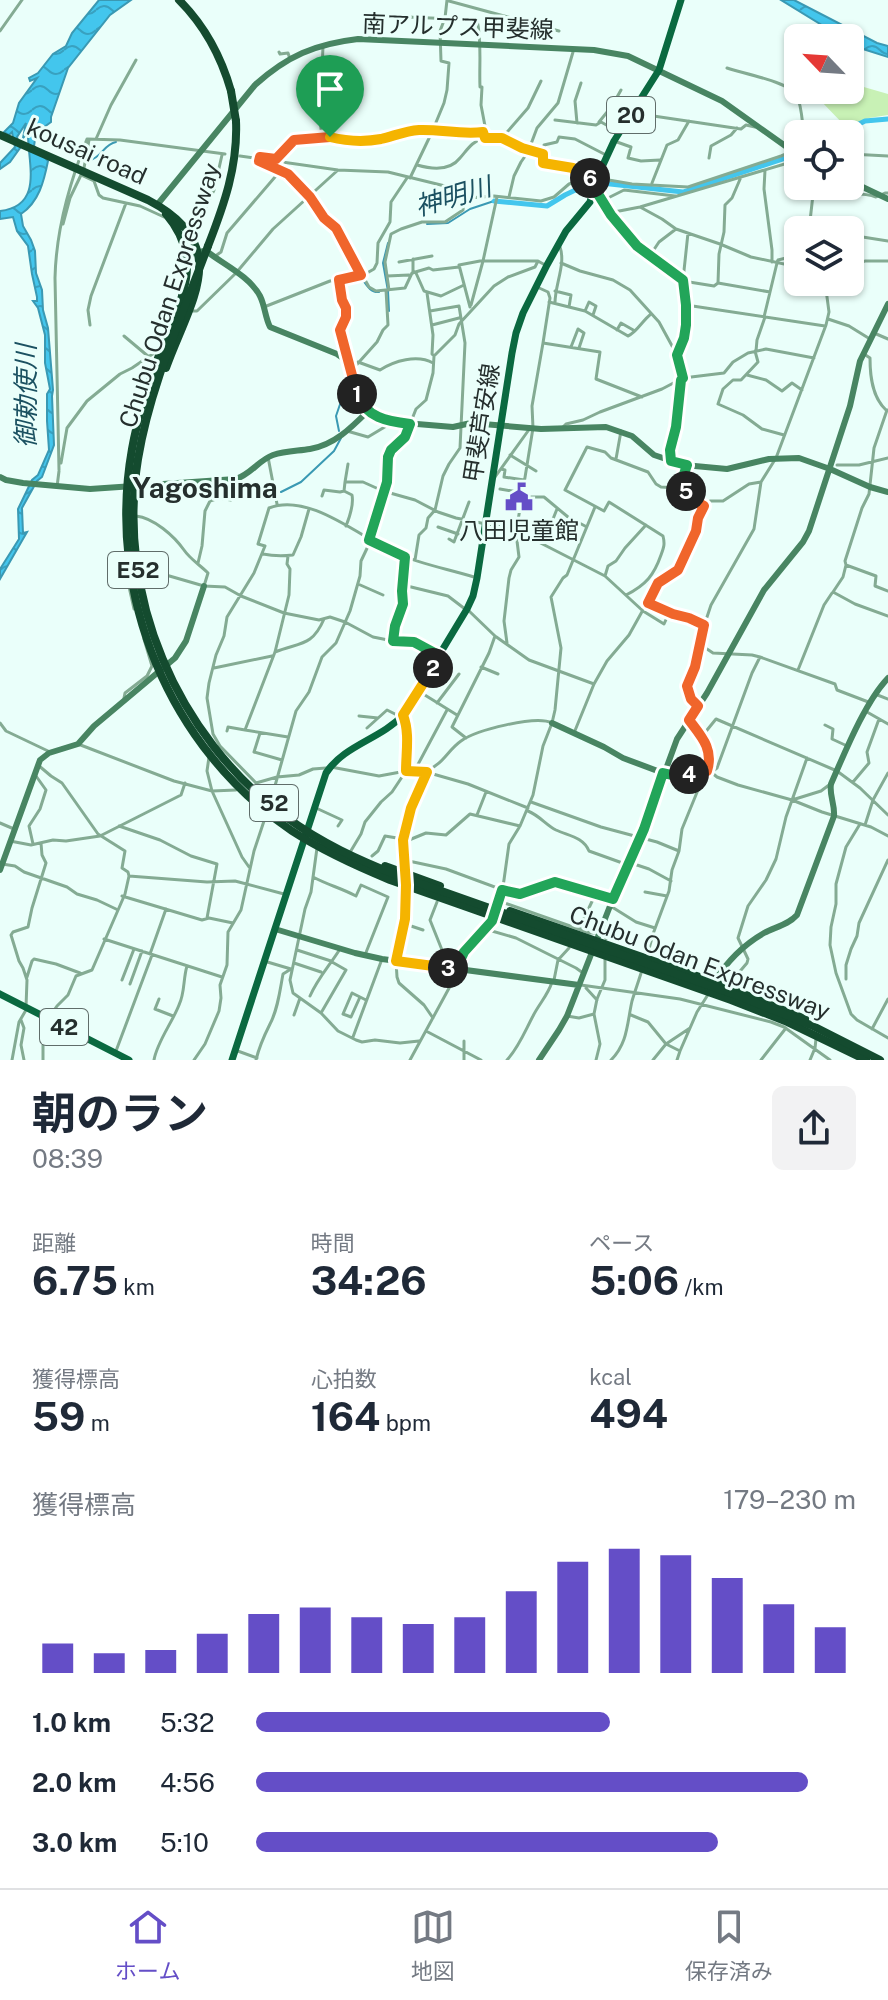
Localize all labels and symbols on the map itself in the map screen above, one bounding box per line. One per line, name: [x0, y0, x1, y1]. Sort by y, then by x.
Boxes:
street label: 南アルプス甲斐線: [362, 9, 554, 43]
north arrow: [784, 24, 864, 104]
pin: [296, 55, 364, 137]
road number: 20: [607, 97, 655, 133]
street label: kousai road: [23, 112, 151, 190]
pin: 6: [570, 158, 610, 198]
street label: Chubu Odan Expressway: [113, 159, 225, 431]
water label: 神明川: [411, 170, 498, 222]
water label: 御勅使川: [10, 341, 41, 448]
street label: 甲斐芦安線: [458, 362, 504, 484]
pin: 1: [337, 374, 377, 414]
district label: Yagoshima: [132, 471, 278, 504]
pin: 5: [666, 471, 706, 511]
public building icon: 八田児童館: [504, 482, 534, 512]
place label: 八田児童館: [459, 516, 579, 544]
road number: E52: [108, 552, 168, 588]
pin: 2: [413, 648, 453, 688]
pin: 4: [669, 754, 709, 794]
road number: 52: [250, 785, 298, 821]
street label: Chubu Odan Expressway: [566, 899, 834, 1025]
pin: 3: [428, 948, 468, 988]
road number: 42: [40, 1009, 88, 1045]

